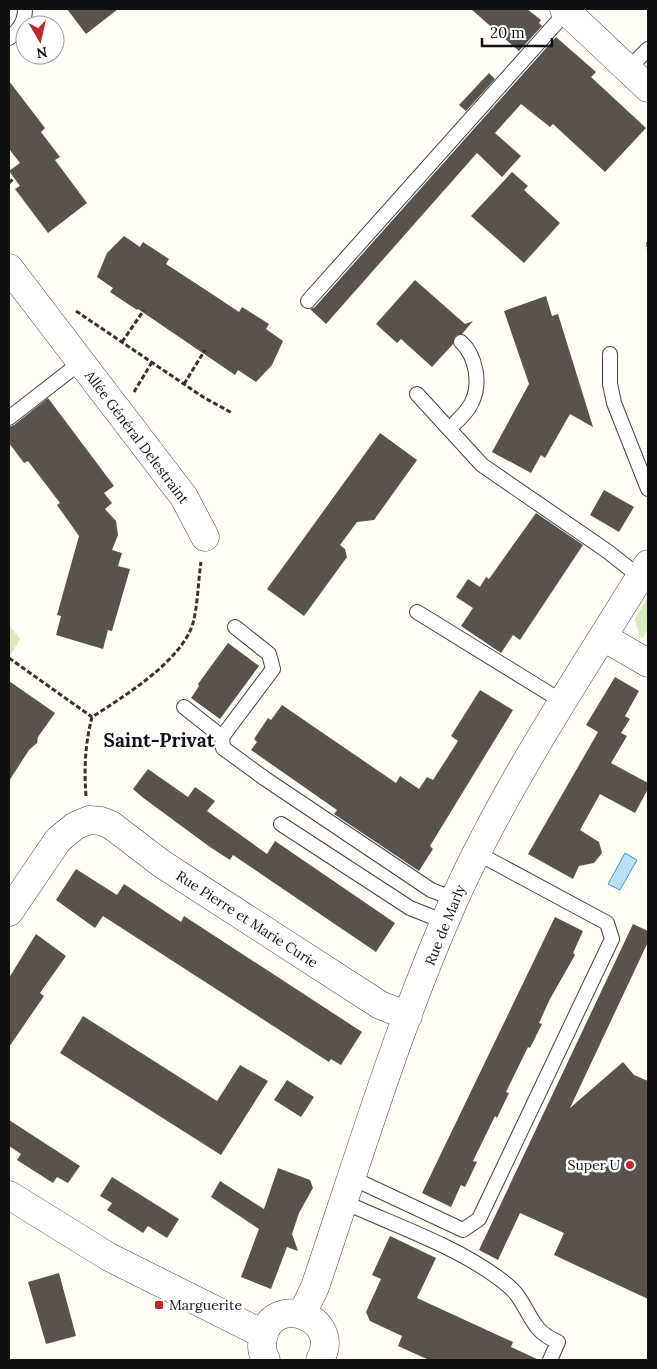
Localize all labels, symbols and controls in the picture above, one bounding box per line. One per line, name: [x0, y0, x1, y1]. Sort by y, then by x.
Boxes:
north arrow: [15, 15, 65, 65]
scale bar: [482, 15, 552, 47]
text: 20 m: [490, 23, 525, 42]
text: N: [35, 43, 49, 63]
street label: Allée Général Delestraint: [80, 366, 193, 508]
district label: Saint-Privat: [104, 728, 216, 752]
street label: Rue Pierre et Marie Curie: [173, 866, 322, 972]
street label: Rue de Marly: [421, 882, 470, 968]
place label: Super U: [568, 1156, 620, 1174]
marker: Super U: [624, 1159, 636, 1171]
place label: Marguerite: [169, 1296, 242, 1314]
marker: Marguerite: [153, 1299, 165, 1311]

